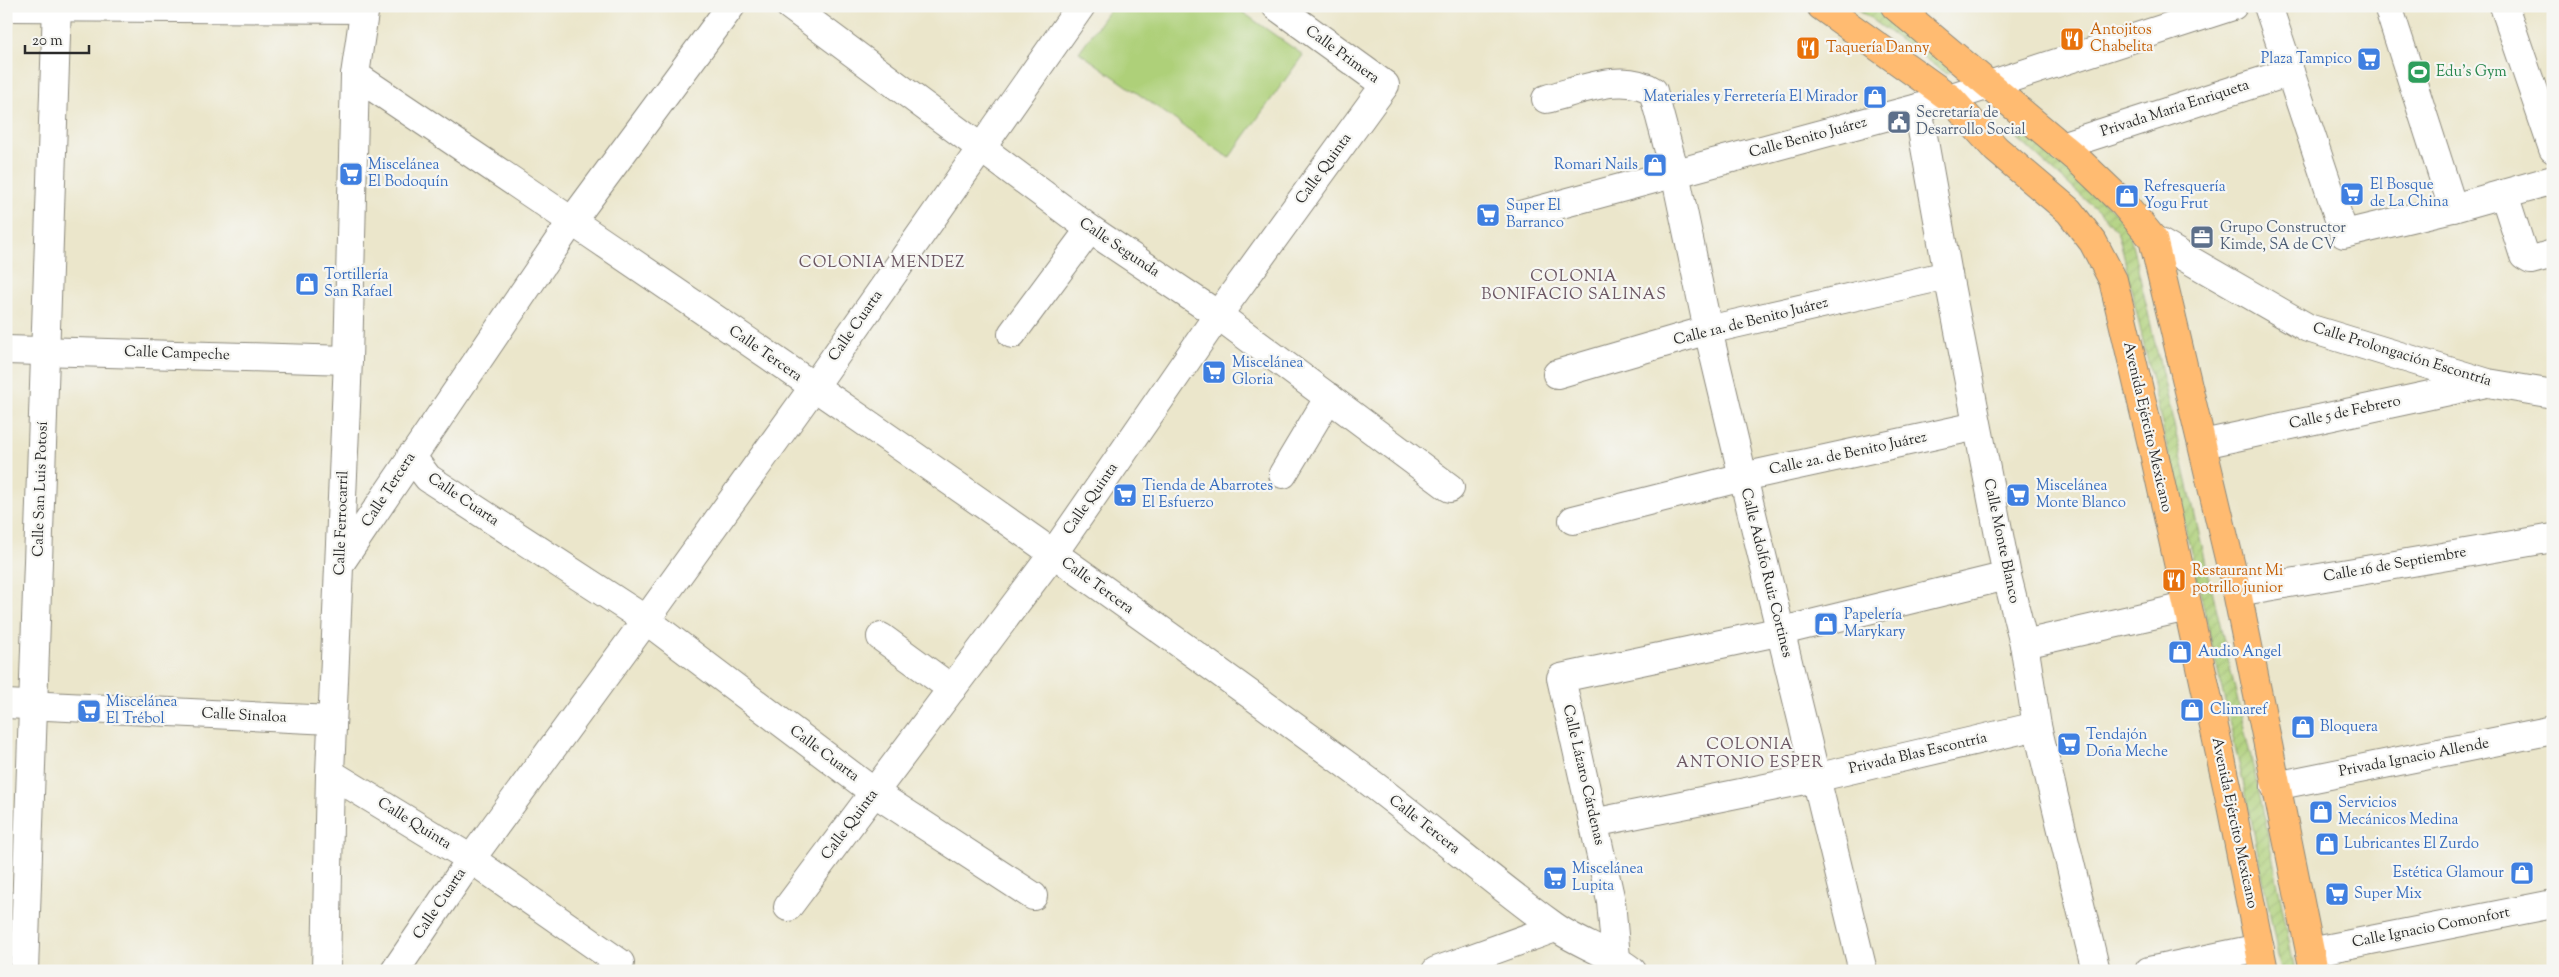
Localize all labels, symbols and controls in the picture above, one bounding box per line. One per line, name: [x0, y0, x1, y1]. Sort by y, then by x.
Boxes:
place label: Antojitos Chabelita: [2090, 20, 2153, 58]
street label: Calle Primera: [1301, 21, 1383, 89]
scale bar: [25, 22, 89, 54]
restaurant icon: Antojitos Chabelita: [2059, 26, 2085, 52]
text: 20 m: [32, 31, 63, 52]
restaurant icon: Taquería Danny: [1795, 35, 1821, 61]
place label: Taquería Danny: [1826, 38, 1930, 59]
supermarket icon: Plaza Tampico: [2356, 46, 2382, 72]
place label: Plaza Tampico: [2261, 49, 2352, 70]
sports icon: Edu's Gym: [2406, 59, 2432, 85]
place label: Edu's Gym: [2436, 62, 2507, 83]
street label: Privada María Enriqueta: [2098, 75, 2252, 143]
shop icon: Materiales y Ferretería El Mirador: [1862, 84, 1888, 110]
place label: Materiales y Ferretería El Mirador: [1643, 87, 1858, 108]
place label: Secretaría de Desarrollo Social: [1916, 103, 2026, 141]
public building icon: Secretaría de Desarrollo Social: [1886, 109, 1912, 135]
street label: Calle Benito Juárez: [1747, 112, 1870, 164]
street label: Calle Quinta: [1291, 129, 1357, 209]
shop icon: Romari Nails: [1642, 152, 1668, 178]
place label: Miscelánea El Bodoquín: [368, 155, 449, 193]
place label: Romari Nails: [1554, 155, 1638, 176]
supermarket icon: Miscelánea El Bodoquín: [338, 161, 364, 187]
place label: El Bosque de La China: [2370, 175, 2449, 213]
place label: Refresquería Yogu Frut: [2144, 177, 2226, 215]
supermarket icon: El Bosque de La China: [2339, 181, 2365, 207]
shop icon: Refresquería Yogu Frut: [2114, 183, 2140, 209]
place label: Super El Barranco: [1506, 196, 1564, 234]
supermarket icon: Super El Barranco: [1475, 202, 1501, 228]
street label: Calle Segunda: [1074, 213, 1164, 283]
place label: Grupo Constructor Kimde, SA de CV: [2220, 218, 2346, 256]
office icon: Grupo Constructor Kimde, SA de CV: [2189, 224, 2215, 250]
district label: COLONIA MENDEZ: [799, 252, 965, 275]
place label: Tortillería San Rafael: [324, 265, 393, 303]
district label: COLONIA BONIFACIO SALINAS: [1481, 266, 1667, 307]
shop icon: Tortillería San Rafael: [294, 271, 320, 297]
street label: Calle Cuarta: [824, 286, 888, 366]
street label: Calle 1a. de Benito Juárez: [1671, 293, 1831, 351]
street label: Calle Prolongación Escontría: [2310, 318, 2494, 392]
street label: Calle Tercera: [724, 321, 806, 387]
street label: Avenida Ejército Mexicano: [2117, 340, 2177, 514]
street label: Calle Campeche: [124, 342, 230, 366]
place label: Miscelánea Gloria: [1232, 353, 1303, 391]
supermarket icon: Miscelánea Gloria: [1201, 359, 1227, 385]
street label: Calle 5 de Febrero: [2287, 391, 2403, 435]
street label: Calle San Luis Potosí: [28, 421, 54, 557]
street label: Calle 2a. de Benito Juárez: [1767, 427, 1929, 481]
street label: Calle Tercera: [357, 448, 421, 532]
street label: Calle Quinta: [1058, 459, 1124, 539]
street label: Calle Cuarta: [423, 468, 503, 532]
street label: Calle Ferrocarril: [330, 470, 354, 576]
place label: Tienda de Abarrotes El Esfuerzo: [1142, 476, 1273, 514]
place label: Miscelánea Monte Blanco: [2036, 476, 2126, 514]
street label: Calle Monte Blanco: [1978, 477, 2024, 605]
supermarket icon: Tienda de Abarrotes El Esfuerzo: [1112, 482, 1138, 508]
supermarket icon: Miscelánea Monte Blanco: [2005, 482, 2031, 508]
street label: Calle Adolfo Ruiz Cortines: [1735, 486, 1797, 660]
street label: Calle 16 de Septiembre: [2322, 542, 2468, 588]
street label: Calle Tercera: [1056, 552, 1138, 620]
place label: Restaurant Mi potrillo junior: [2192, 561, 2283, 599]
restaurant icon: Restaurant Mi potrillo junior: [2161, 567, 2187, 593]
place label: Papelería Marykary: [1844, 605, 1906, 643]
shop icon: Papelería Marykary: [1813, 611, 1839, 637]
shop icon: Audio Angel: [2167, 639, 2193, 665]
place label: Audio Angel: [2198, 642, 2282, 663]
place label: Miscelánea El Trébol: [106, 692, 177, 730]
shop icon: Climaref: [2179, 697, 2205, 723]
supermarket icon: Miscelánea El Trébol: [76, 698, 102, 724]
place label: Climaref: [2210, 700, 2268, 721]
street label: Calle Sinaloa: [201, 703, 287, 729]
street label: Calle Lázaro Cárdenas: [1557, 703, 1609, 848]
shop icon: Bloquera: [2290, 714, 2316, 740]
place label: Bloquera: [2320, 717, 2378, 738]
street label: Calle Cuarta: [785, 721, 863, 787]
place label: Tendajón Doña Meche: [2086, 725, 2168, 763]
street label: Privada Blas Escontría: [1847, 728, 1989, 780]
supermarket icon: Tendajón Doña Meche: [2056, 731, 2082, 757]
street label: Privada Ignacio Allende: [2337, 733, 2491, 783]
district label: COLONIA ANTONIO ESPER: [1676, 734, 1824, 775]
street label: Avenida Ejército Mexicano: [2206, 736, 2262, 910]
street label: Calle Quinta: [817, 785, 884, 865]
street label: Calle Tercera: [1384, 790, 1464, 860]
street label: Calle Quinta: [373, 793, 455, 855]
place label: Servicios Mecánicos Medina: [2338, 793, 2459, 831]
shop icon: Servicios Mecánicos Medina: [2308, 799, 2334, 825]
shop icon: Lubricantes El Zurdo: [2314, 831, 2340, 857]
place label: Lubricantes El Zurdo: [2344, 834, 2479, 855]
place label: Miscelánea Lupita: [1572, 859, 1643, 897]
shop icon: Estética Glamour: [2509, 860, 2535, 886]
place label: Estética Glamour: [2393, 863, 2504, 884]
street label: Calle Cuarta: [408, 864, 472, 944]
supermarket icon: Miscelánea Lupita: [1542, 865, 1568, 891]
supermarket icon: Super Mix: [2324, 881, 2350, 907]
place label: Super Mix: [2354, 884, 2422, 905]
street label: Calle Ignacio Comonfort: [2350, 902, 2512, 954]

